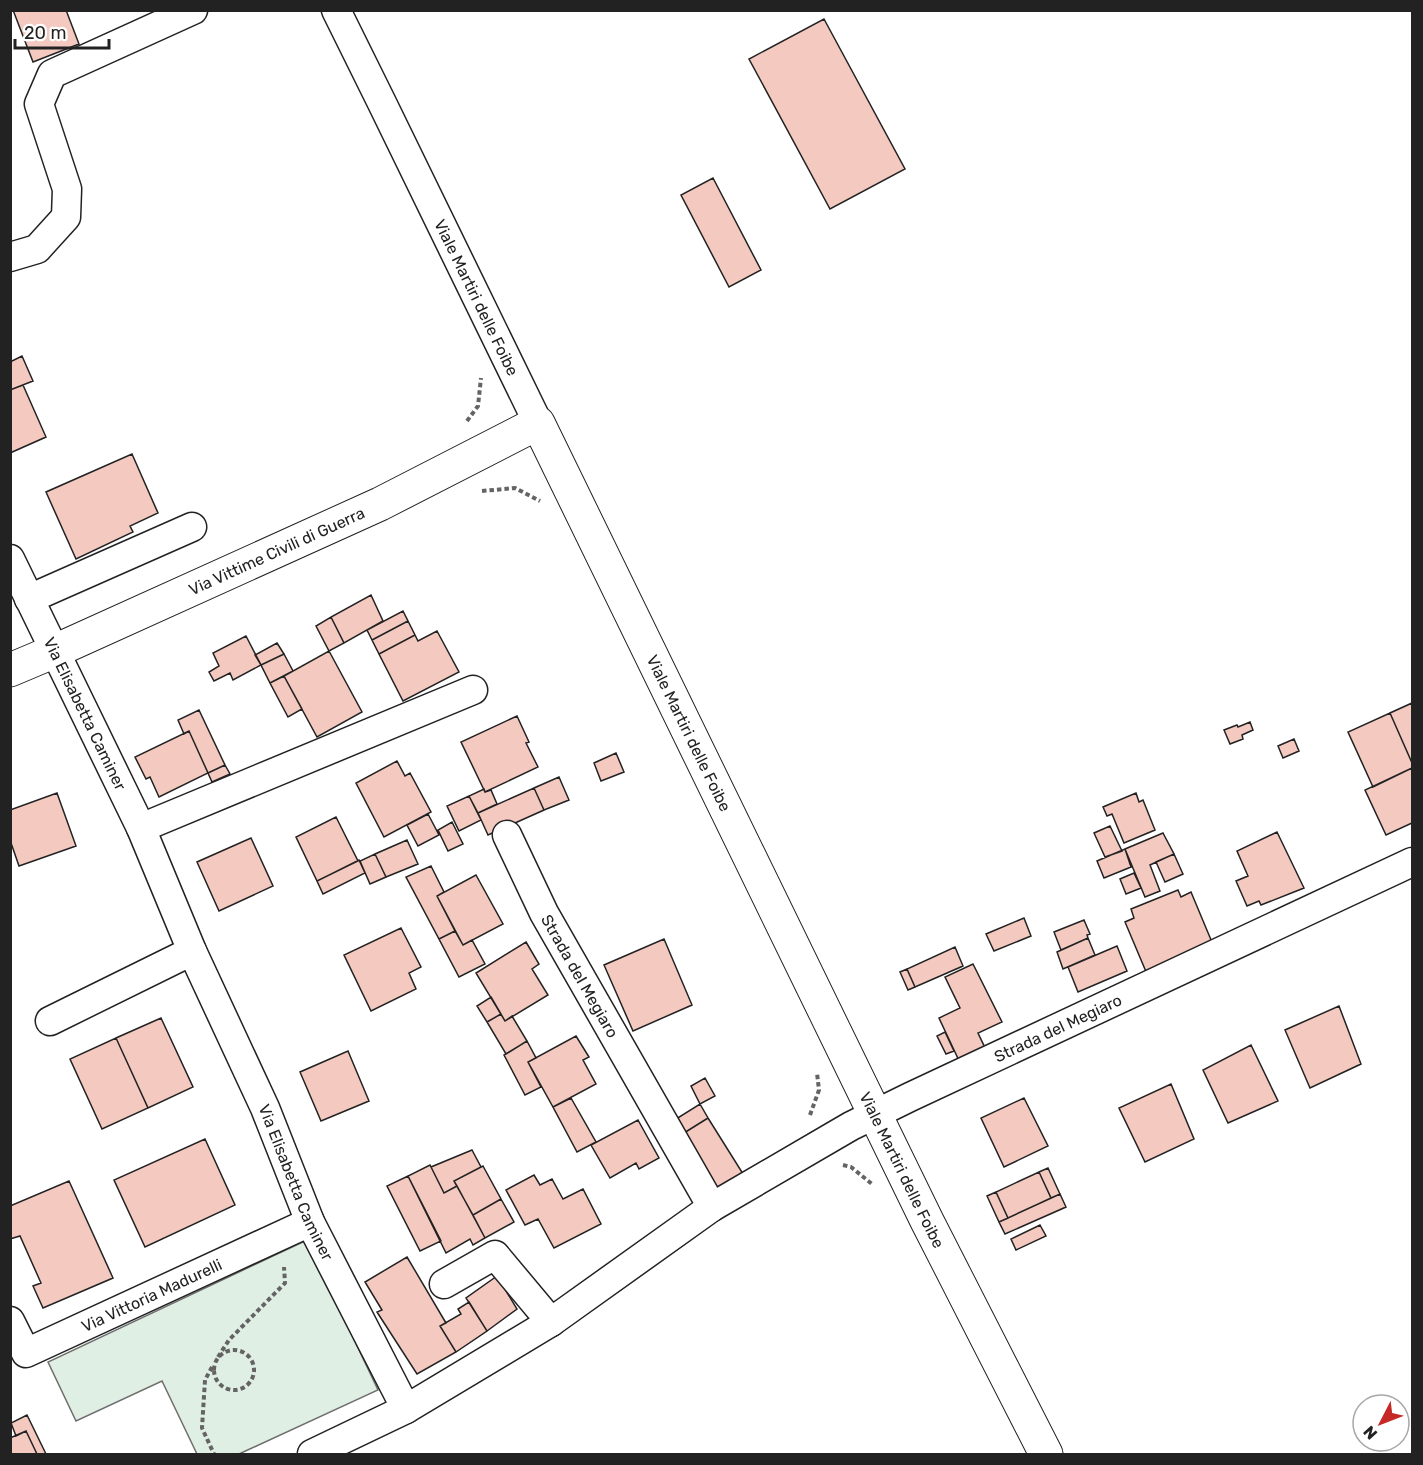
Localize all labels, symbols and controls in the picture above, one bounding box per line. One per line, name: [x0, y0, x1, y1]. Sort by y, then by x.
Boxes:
scale bar: [15, 12, 110, 50]
text: 20 m: [24, 22, 66, 44]
street label: Viale Martiri delle Foibe: [430, 216, 522, 379]
street label: Via Vittime Civili di Guerra: [186, 503, 368, 599]
street label: Via Elisabetta Caminer: [40, 634, 130, 793]
street label: Viale Martiri delle Foibe: [643, 652, 735, 815]
street label: Strada del Megiaro: [537, 911, 622, 1041]
street label: Strada del Megiaro: [991, 990, 1125, 1066]
street label: Viale Martiri delle Foibe: [856, 1089, 948, 1251]
street label: Via Elisabetta Caminer: [254, 1102, 337, 1264]
street label: Via Vittoria Madurelli: [78, 1255, 225, 1336]
north arrow: [1351, 1393, 1411, 1453]
text: N: [1359, 1422, 1381, 1443]

